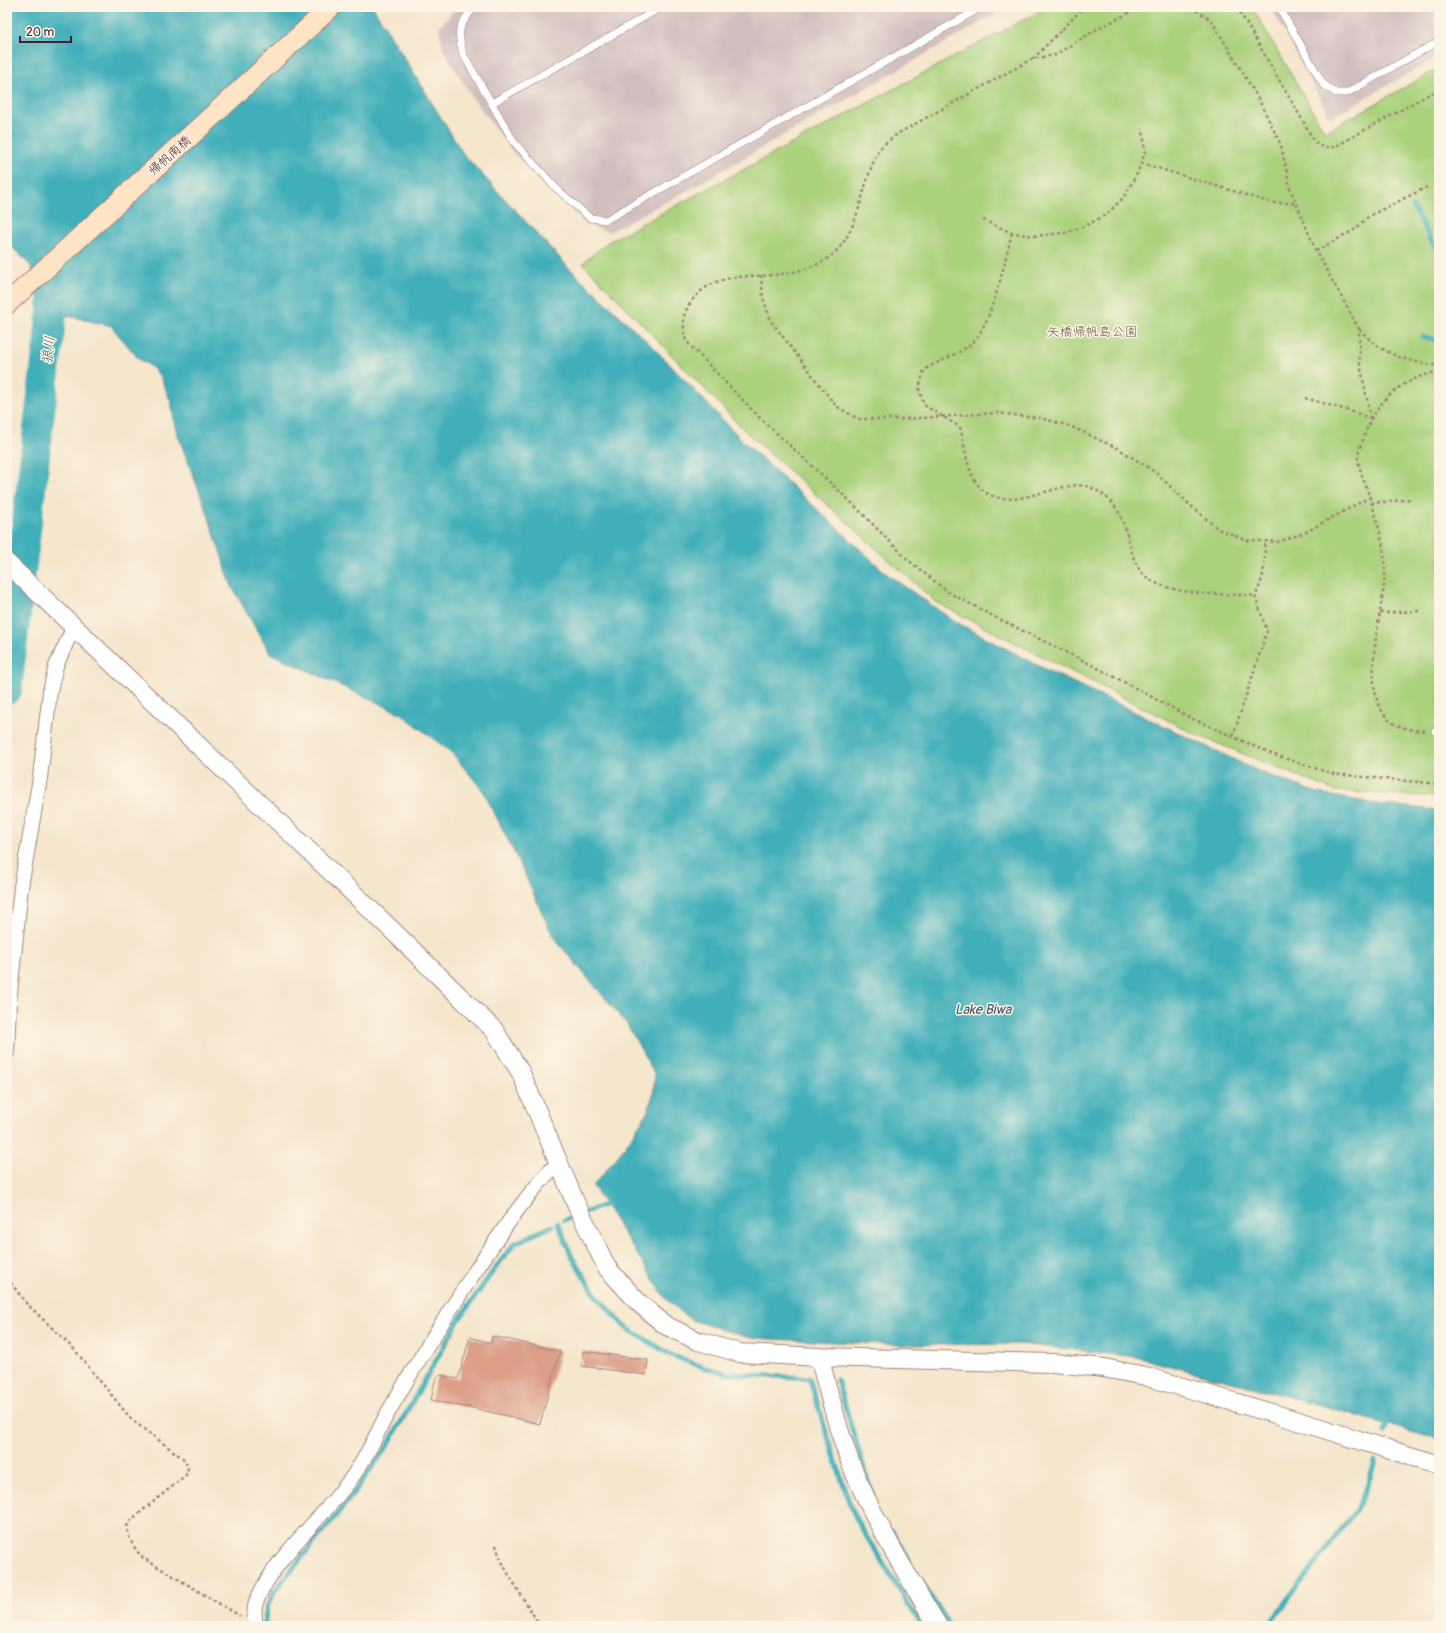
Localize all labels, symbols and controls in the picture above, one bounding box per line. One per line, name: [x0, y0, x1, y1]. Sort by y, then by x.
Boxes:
scale bar: [20, 18, 71, 44]
text: 20 m: [26, 25, 55, 40]
street label: 帰帆南橋: [145, 132, 194, 179]
park label: 矢橋帰帆島公園: [1046, 324, 1138, 340]
water label: 狼川: [38, 335, 59, 365]
water label: Lake Biwa: [955, 1001, 1013, 1018]

